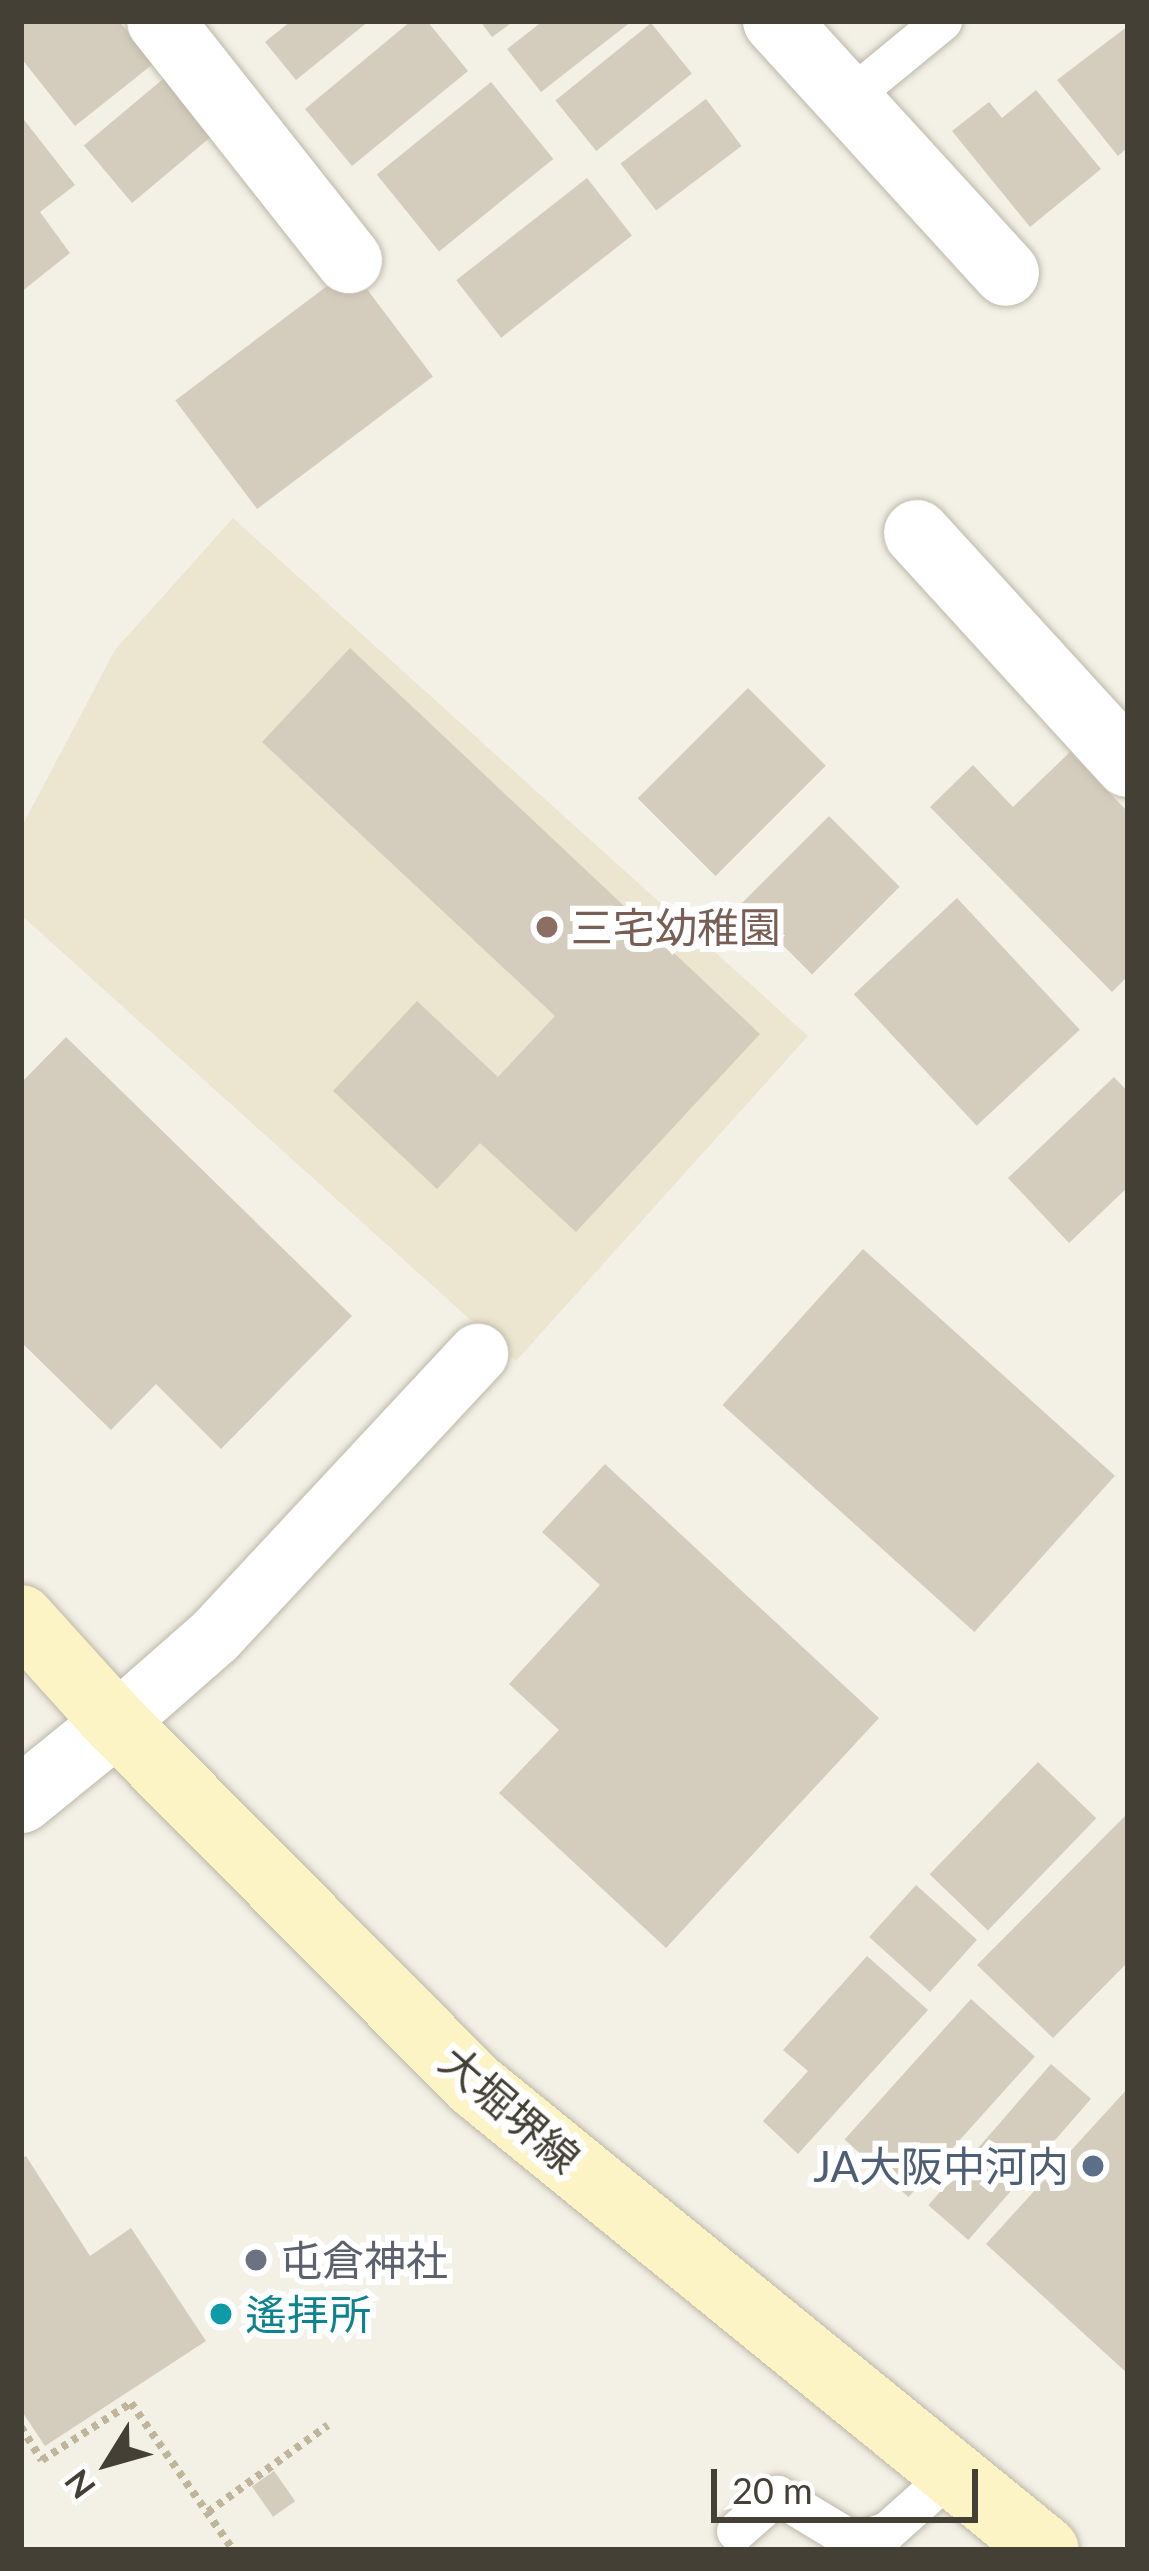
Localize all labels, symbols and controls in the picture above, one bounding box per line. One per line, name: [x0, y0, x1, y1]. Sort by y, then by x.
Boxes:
place label: 三宅幼稚園: [571, 902, 781, 952]
marker: 三宅幼稚園: [534, 914, 560, 940]
street label: 大堀堺線: [430, 2035, 590, 2183]
place label: JA大阪中河内: [813, 2141, 1069, 2191]
marker: JA大阪中河内: [1080, 2153, 1106, 2179]
place label: 屯倉神社: [280, 2235, 448, 2285]
marker: 屯倉神社: [243, 2247, 269, 2273]
place label: 遙拝所: [245, 2289, 371, 2339]
marker: 遙拝所: [208, 2301, 234, 2327]
north arrow: [48, 2403, 168, 2523]
scale bar: [717, 2445, 984, 2519]
text: N: [56, 2462, 103, 2507]
text: 20 m: [732, 2468, 813, 2512]

